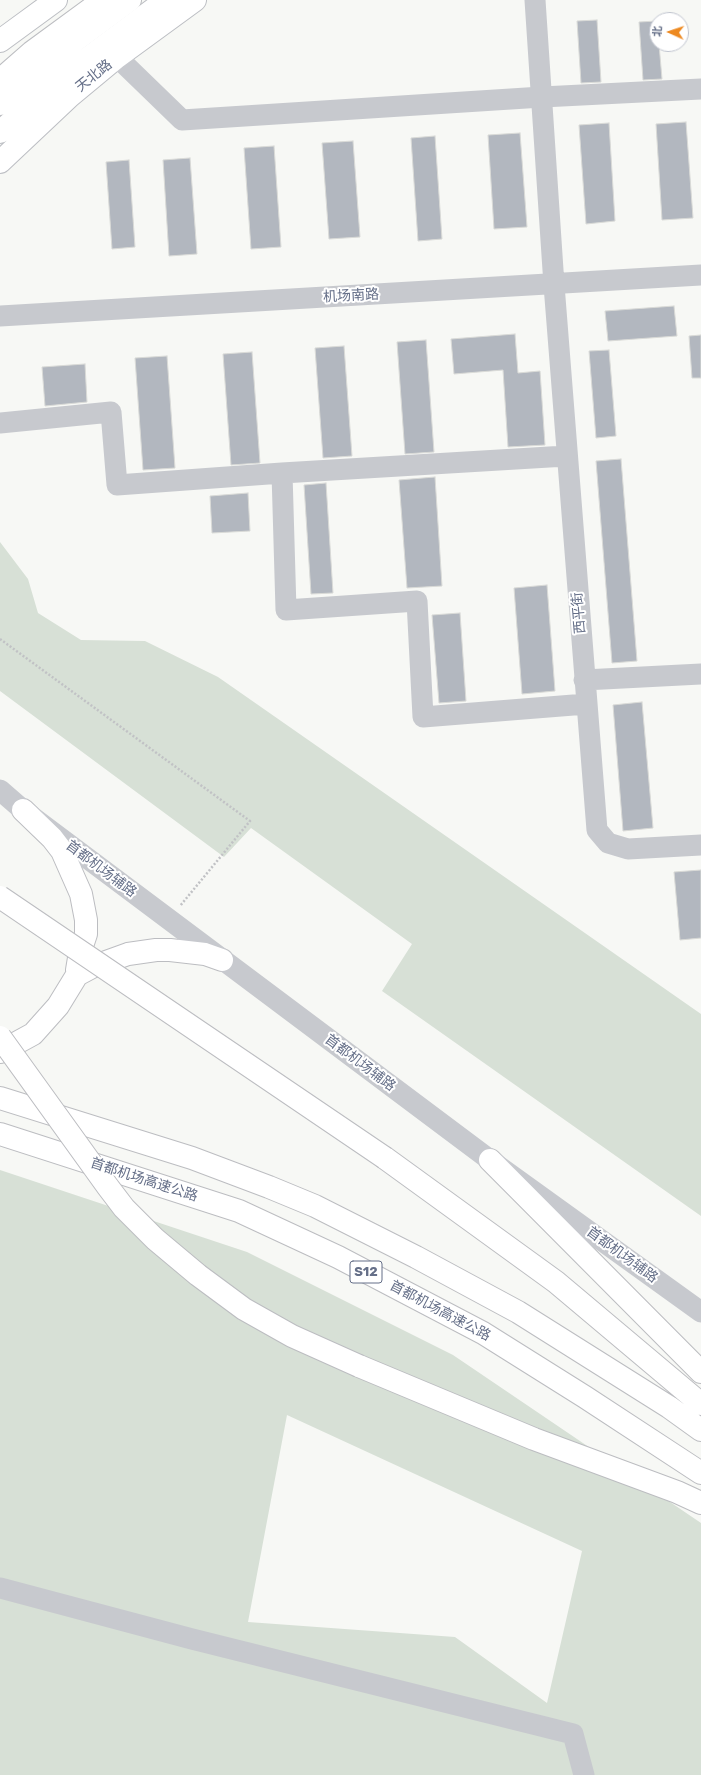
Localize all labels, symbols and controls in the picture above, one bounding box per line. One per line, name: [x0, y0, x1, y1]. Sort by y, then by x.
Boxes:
north arrow: [649, 12, 689, 52]
text: 北: [651, 26, 664, 37]
street label: 天北路: [72, 56, 116, 96]
street label: 机场南路: [323, 286, 379, 306]
street label: 西平街: [569, 591, 589, 635]
street label: 首都机场辅路: [62, 837, 140, 901]
street label: 首都机场辅路: [321, 1031, 399, 1095]
street label: 首都机场高速公路: [88, 1155, 200, 1205]
street label: 首都机场辅路: [583, 1224, 661, 1286]
road number: S12: [350, 1261, 382, 1283]
street label: 首都机场高速公路: [387, 1277, 493, 1345]

